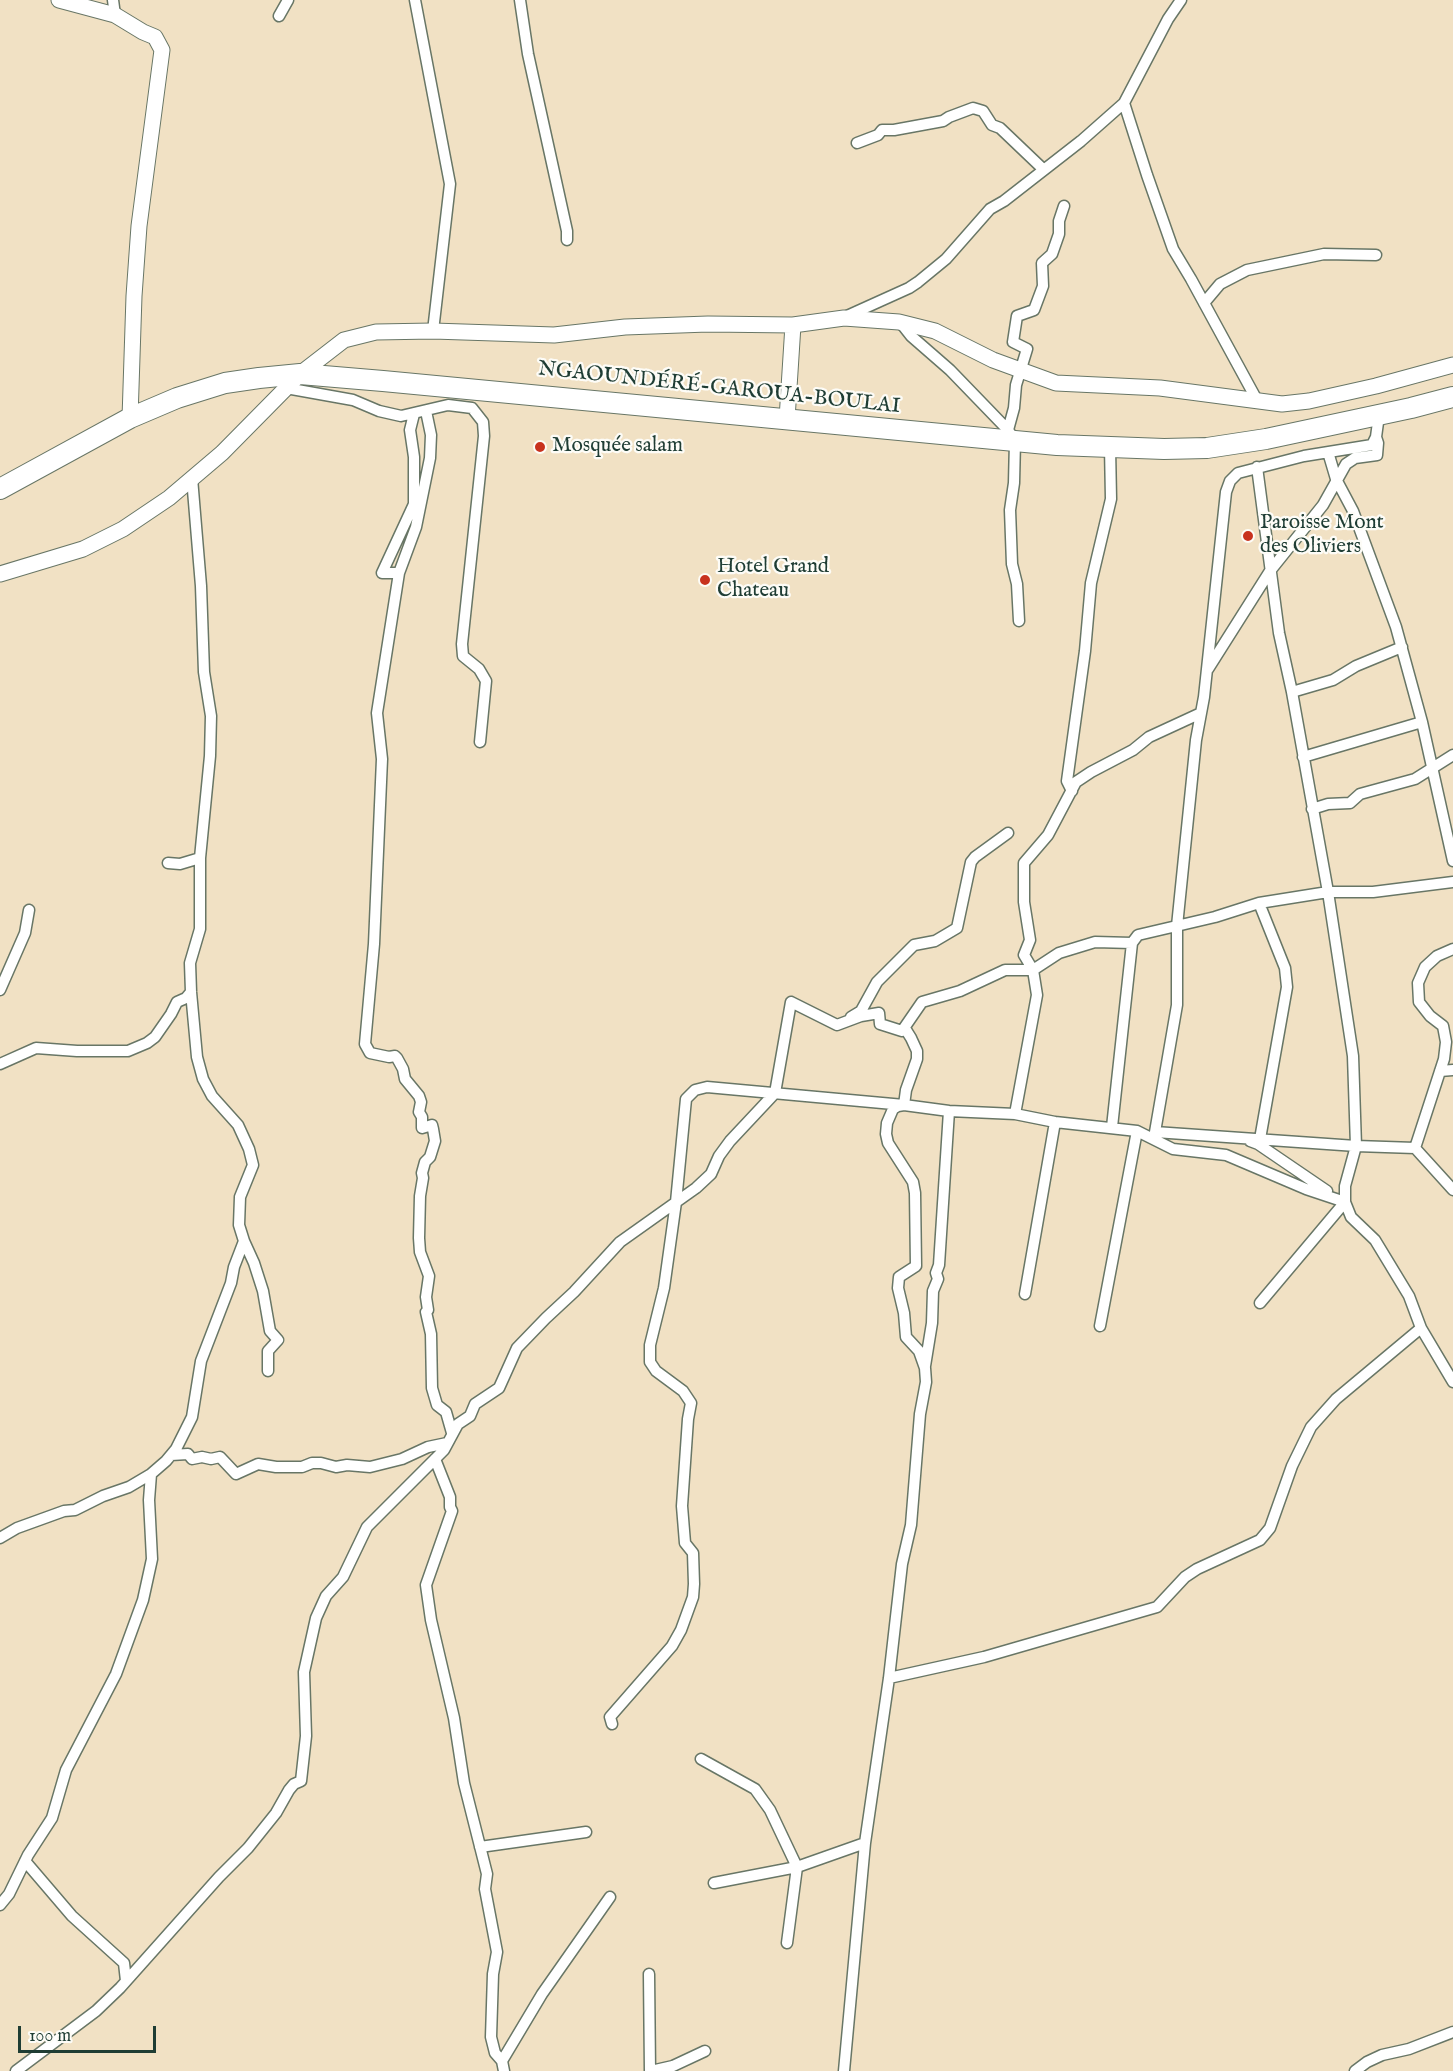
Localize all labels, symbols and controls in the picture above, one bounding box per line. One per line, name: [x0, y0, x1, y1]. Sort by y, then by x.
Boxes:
street label: NGAOUNDÉRÉ-GAROUA-BOULAI: [537, 357, 901, 421]
place label: Mosquée salam: [552, 434, 683, 460]
marker: Mosquée salam: [533, 440, 547, 454]
place label: Paroisse Mont des Oliviers: [1260, 511, 1384, 561]
marker: Paroisse Mont des Oliviers: [1241, 529, 1255, 543]
place label: Hotel Grand Chateau: [717, 555, 829, 605]
marker: Hotel Grand Chateau: [698, 573, 712, 587]
scale bar: [21, 2014, 159, 2052]
text: 100 m: [29, 2025, 71, 2048]

